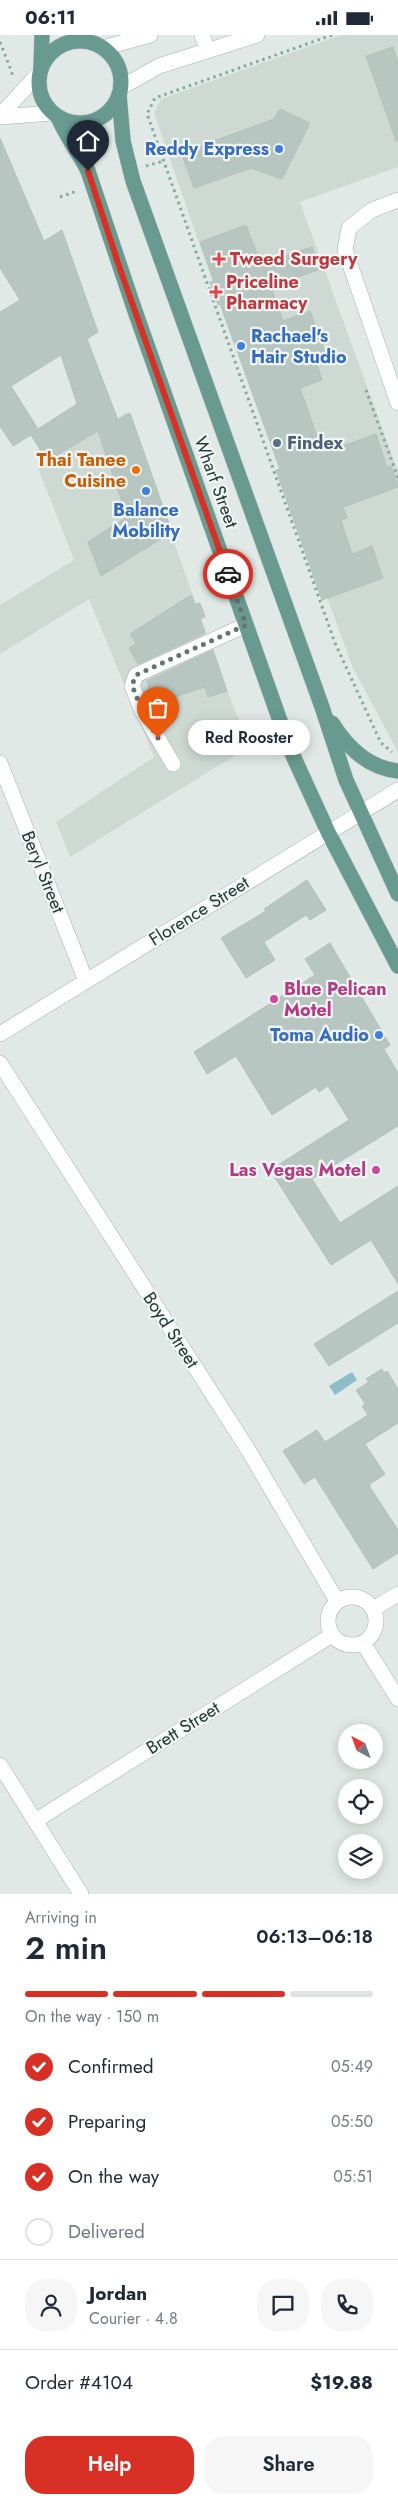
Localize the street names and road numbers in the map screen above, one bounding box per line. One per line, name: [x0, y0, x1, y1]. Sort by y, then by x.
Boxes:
street label: Wharf Street: [187, 433, 245, 532]
street label: Beryl Street: [15, 827, 71, 918]
street label: Florence Street: [144, 869, 255, 952]
street label: Boyd Street: [137, 1287, 206, 1374]
street label: Brett Street: [141, 1695, 225, 1761]

